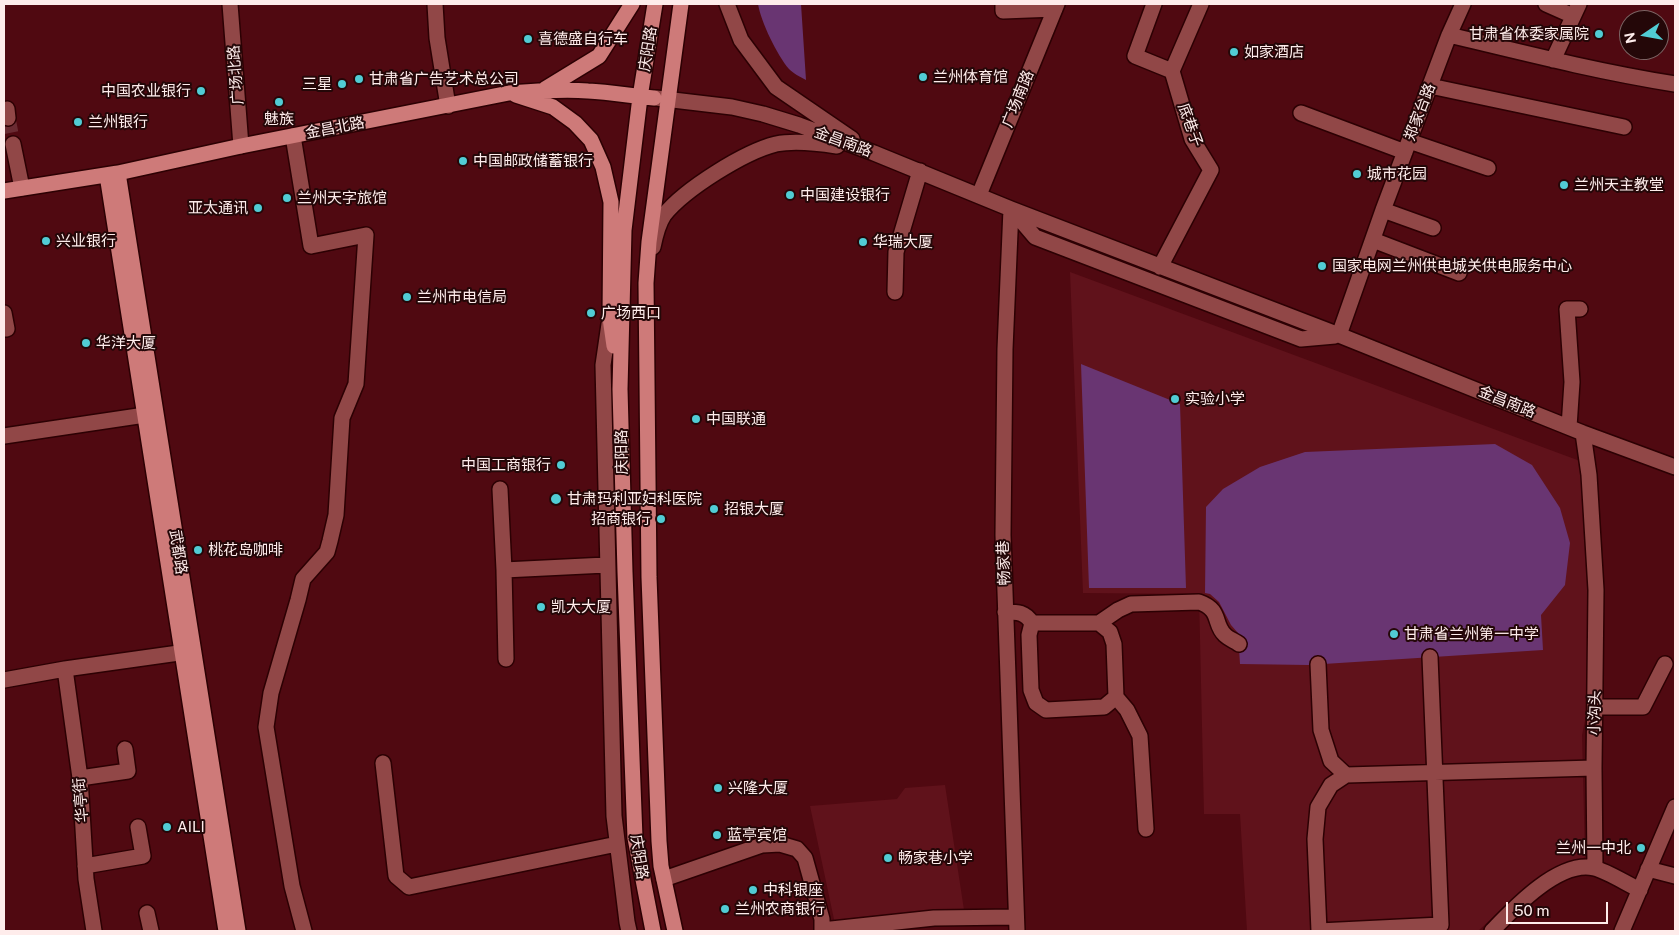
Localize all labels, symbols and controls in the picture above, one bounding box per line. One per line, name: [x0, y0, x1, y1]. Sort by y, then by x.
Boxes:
north arrow: [1619, 10, 1669, 60]
street label: 庆阳路: [636, 25, 660, 73]
place label: 甘肃省体委家属院: [1469, 25, 1589, 43]
marker: 甘肃省体委家属院: [1593, 28, 1605, 40]
place label: 喜德盛自行车: [538, 30, 628, 48]
text: N: [1621, 31, 1639, 45]
marker: 喜德盛自行车: [522, 33, 534, 45]
place label: 如家酒店: [1244, 43, 1304, 61]
street label: 广场北路: [225, 44, 247, 106]
marker: 如家酒店: [1228, 46, 1240, 58]
place label: 兰州体育馆: [933, 68, 1008, 86]
street label: 广场南路: [998, 68, 1038, 130]
place label: 甘肃省广告艺术总公司: [369, 70, 519, 88]
marker: 兰州体育馆: [917, 71, 929, 83]
marker: 甘肃省广告艺术总公司: [353, 73, 365, 85]
place label: 三星: [302, 75, 332, 93]
marker: 三星: [336, 78, 348, 90]
street label: 郑家台路: [1401, 81, 1439, 143]
place label: 中国农业银行: [101, 82, 191, 100]
marker: 中国农业银行: [195, 85, 207, 97]
marker: 魅族: [273, 96, 285, 108]
street label: 底巷子: [1174, 101, 1206, 149]
place label: 魅族: [264, 110, 294, 128]
place label: 兰州银行: [88, 113, 148, 131]
street label: 金昌北路: [304, 113, 366, 143]
marker: 兰州银行: [72, 116, 84, 128]
street label: 金昌南路: [812, 123, 874, 161]
place label: 中国邮政储蓄银行: [473, 152, 593, 170]
marker: 中国邮政储蓄银行: [457, 155, 469, 167]
place label: 城市花园: [1367, 165, 1427, 183]
marker: 城市花园: [1351, 168, 1363, 180]
place label: 兰州天主教堂: [1574, 176, 1664, 194]
marker: 兰州天主教堂: [1558, 179, 1570, 191]
place label: 中国建设银行: [800, 186, 890, 204]
place label: 兰州天字旅馆: [297, 189, 387, 207]
marker: 中国建设银行: [784, 189, 796, 201]
marker: 兰州天字旅馆: [281, 192, 293, 204]
place label: 亚太通讯: [188, 199, 248, 217]
marker: 亚太通讯: [252, 202, 264, 214]
place label: 兴业银行: [56, 232, 116, 250]
place label: 华瑞大厦: [873, 233, 933, 251]
marker: 兴业银行: [40, 235, 52, 247]
marker: 华瑞大厦: [857, 236, 869, 248]
place label: 国家电网兰州供电城关供电服务中心: [1332, 257, 1572, 275]
marker: 国家电网兰州供电城关供电服务中心: [1316, 260, 1328, 272]
place label: 兰州市电信局: [417, 288, 507, 306]
marker: 兰州市电信局: [401, 291, 413, 303]
place label: 广场西口: [601, 304, 661, 322]
marker: 广场西口: [585, 307, 597, 319]
place label: 华洋大厦: [96, 334, 156, 352]
marker: 华洋大厦: [80, 337, 92, 349]
street label: 金昌南路: [1476, 382, 1538, 422]
place label: 实验小学: [1185, 390, 1245, 408]
marker: 实验小学: [1169, 393, 1181, 405]
place label: 中国联通: [706, 410, 766, 428]
marker: 中国联通: [690, 413, 702, 425]
street label: 庆阳路: [613, 429, 631, 475]
place label: 中国工商银行: [461, 456, 551, 474]
marker: 中国工商银行: [555, 459, 567, 471]
place label: 甘肃玛利亚妇科医院: [567, 490, 702, 508]
marker: 甘肃玛利亚妇科医院: [549, 492, 563, 506]
place label: 招银大厦: [724, 500, 784, 518]
marker: 招银大厦: [708, 503, 720, 515]
place label: 招商银行: [591, 510, 651, 528]
marker: 招商银行: [655, 513, 667, 525]
street label: 武都路: [166, 528, 190, 576]
street label: 畅家巷: [994, 540, 1014, 586]
place label: 桃花岛咖啡: [208, 541, 283, 559]
marker: 桃花岛咖啡: [192, 544, 204, 556]
place label: 凯大大厦: [551, 598, 611, 616]
marker: 凯大大厦: [535, 601, 547, 613]
place label: 甘肃省兰州第一中学: [1404, 625, 1539, 643]
marker: 甘肃省兰州第一中学: [1388, 628, 1400, 640]
street label: 小沟头: [1586, 690, 1604, 736]
street label: 华亭街: [70, 777, 92, 823]
place label: 兴隆大厦: [728, 779, 788, 797]
marker: 兴隆大厦: [712, 782, 724, 794]
place label: AILI: [177, 818, 205, 836]
marker: AILI: [161, 821, 173, 833]
place label: 蓝亭宾馆: [727, 826, 787, 844]
marker: 蓝亭宾馆: [711, 829, 723, 841]
street label: 庆阳路: [627, 833, 651, 881]
place label: 兰州一中北: [1556, 839, 1631, 857]
marker: 兰州一中北: [1635, 842, 1647, 854]
place label: 畅家巷小学: [898, 849, 973, 867]
marker: 畅家巷小学: [882, 852, 894, 864]
place label: 中科银座: [763, 881, 823, 899]
marker: 中科银座: [747, 884, 759, 896]
scale bar: [1509, 892, 1612, 924]
place label: 兰州农商银行: [735, 900, 825, 918]
text: 50 m: [1514, 902, 1549, 919]
marker: 兰州农商银行: [719, 903, 731, 915]

